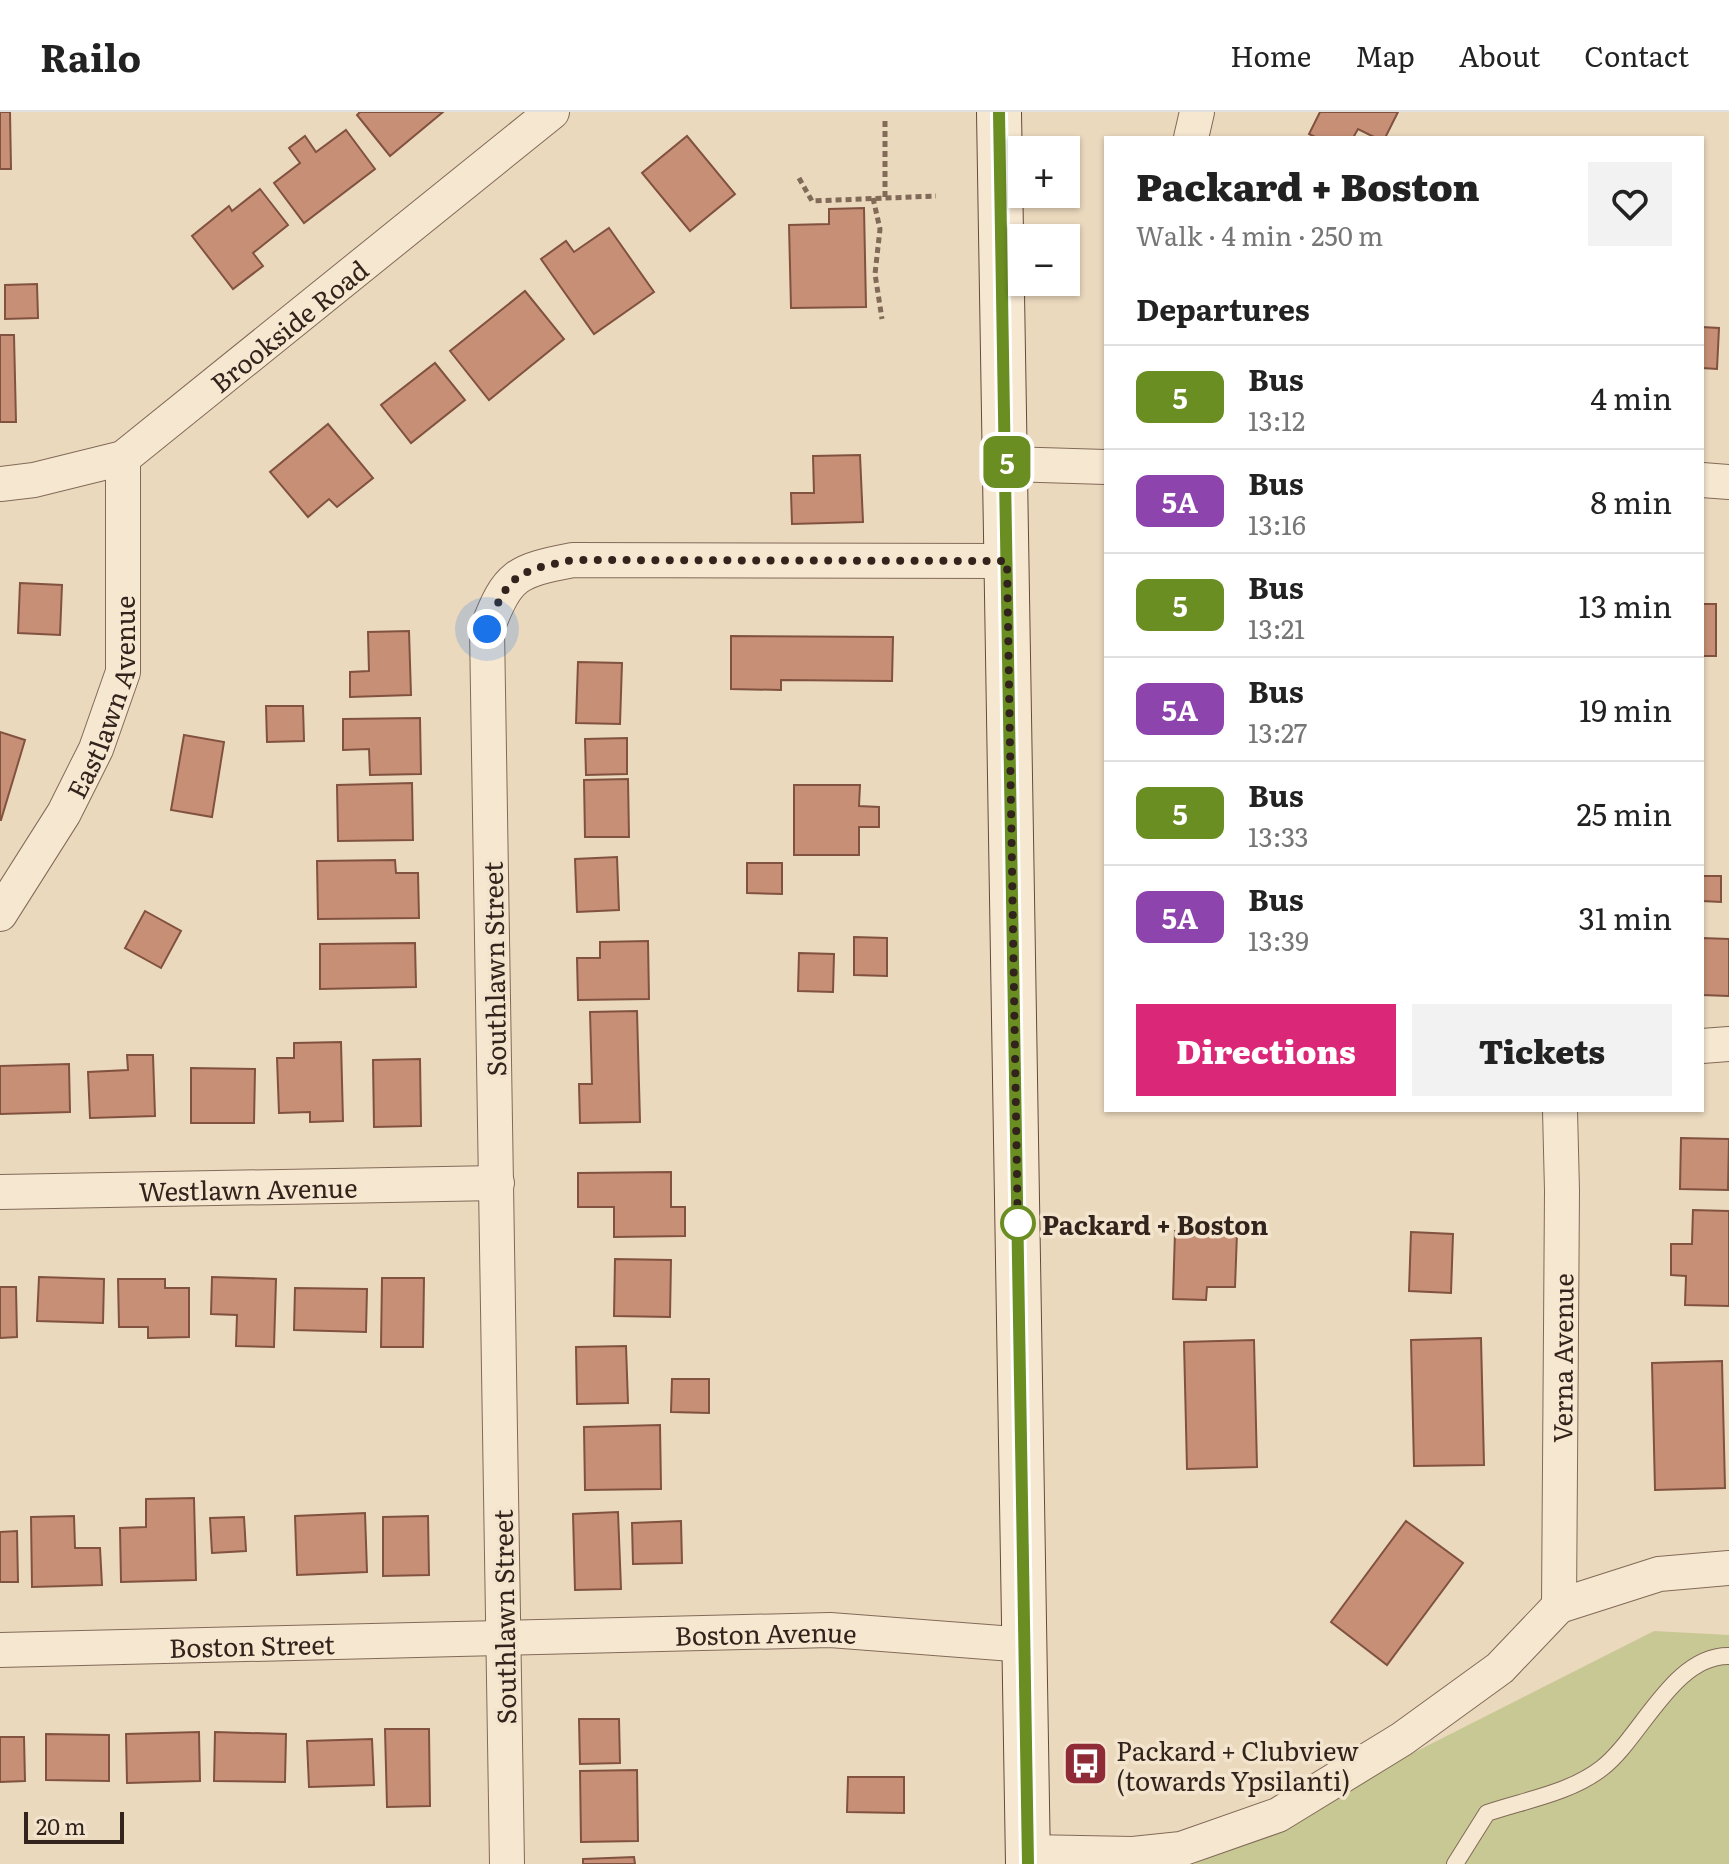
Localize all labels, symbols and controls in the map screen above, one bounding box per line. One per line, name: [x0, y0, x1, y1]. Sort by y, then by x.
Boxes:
text: Railo: [40, 27, 141, 84]
text: Home: [1230, 34, 1311, 76]
text: Map: [1355, 34, 1415, 76]
text: About: [1459, 34, 1540, 76]
text: Contact: [1584, 34, 1689, 76]
map controls: [1008, 136, 1080, 296]
button: +: [1008, 136, 1080, 208]
text: Packard + Boston: [1136, 156, 1480, 213]
button: heart: [1588, 162, 1672, 246]
text: Walk · 4 min · 250 m: [1136, 215, 1383, 254]
button: −: [1008, 224, 1080, 296]
street label: Brookside Road: [201, 249, 376, 401]
text: Departures: [1136, 286, 1310, 330]
text: Bus: [1248, 356, 1304, 400]
text: 4 min: [1591, 375, 1672, 419]
text: 5: [1172, 376, 1188, 418]
text: 13:12: [1248, 400, 1305, 439]
line badge: 5: [981, 436, 1033, 488]
text: 5: [999, 441, 1015, 483]
text: Bus: [1248, 460, 1304, 504]
text: 8 min: [1591, 479, 1672, 523]
text: 5A: [1162, 480, 1198, 522]
text: 13:16: [1248, 504, 1306, 543]
text: Bus: [1248, 564, 1304, 608]
text: 13 min: [1579, 583, 1672, 627]
text: 5: [1172, 584, 1188, 626]
street label: Eastlawn Avenue: [55, 596, 143, 804]
text: 13:21: [1248, 608, 1305, 647]
your location: [467, 609, 507, 649]
text: Bus: [1248, 668, 1304, 712]
text: 19 min: [1579, 687, 1672, 731]
text: 5A: [1162, 688, 1198, 730]
text: 13:27: [1248, 712, 1307, 751]
text: Bus: [1248, 772, 1304, 816]
text: 25 min: [1577, 791, 1672, 835]
text: 5: [1172, 792, 1188, 834]
text: 13:33: [1248, 816, 1308, 855]
street label: Southlawn Street: [472, 861, 514, 1077]
text: Bus: [1248, 876, 1304, 920]
text: 31 min: [1579, 895, 1672, 939]
text: 5A: [1162, 896, 1198, 938]
text: 13:39: [1248, 920, 1309, 959]
button: Directions: [1136, 1004, 1396, 1096]
button: Tickets: [1412, 1004, 1672, 1096]
street label: Westlawn Avenue: [138, 1166, 358, 1209]
place label: Packard + Boston: [1042, 1204, 1268, 1243]
marker: Packard + Boston: [1001, 1206, 1035, 1240]
street label: Verna Avenue: [1541, 1273, 1581, 1443]
street label: Southlawn Street: [482, 1509, 524, 1725]
street label: Boston Avenue: [674, 1610, 858, 1653]
street label: Boston Street: [169, 1622, 336, 1665]
place label: Packard + Clubview (towards Ypsilanti): [1116, 1730, 1359, 1799]
bus stop icon: Packard + Clubview (towards Ypsilanti): [1061, 1740, 1109, 1788]
scale bar: [24, 1808, 124, 1844]
text: 20 m: [36, 1809, 86, 1842]

